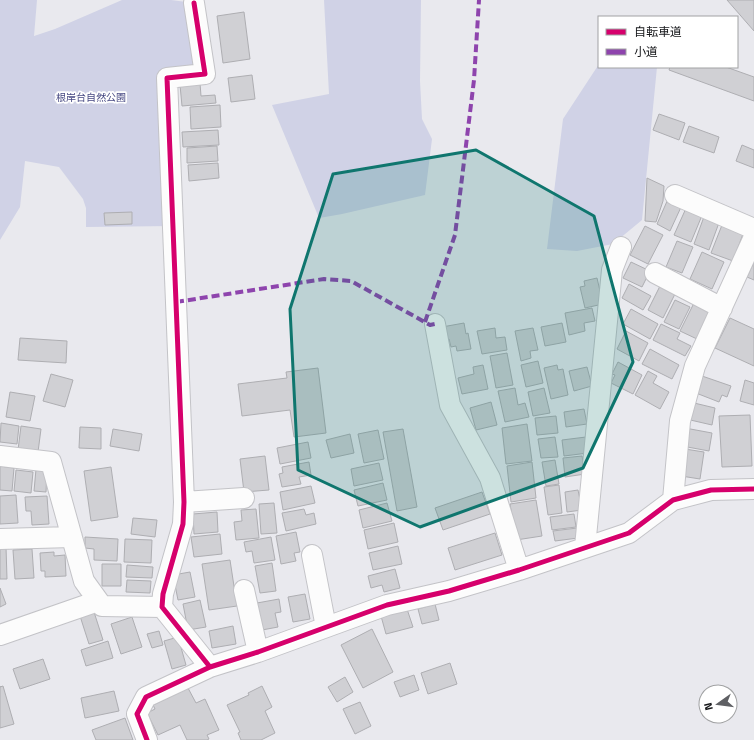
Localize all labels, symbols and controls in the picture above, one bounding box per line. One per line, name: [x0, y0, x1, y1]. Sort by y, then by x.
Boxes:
legend: [598, 16, 738, 68]
text: 自転車道: [634, 22, 682, 41]
text: 小道: [634, 42, 658, 61]
park label: 根岸台自然公園: [56, 90, 126, 105]
north arrow: [698, 684, 738, 724]
text: N: [700, 701, 717, 712]

